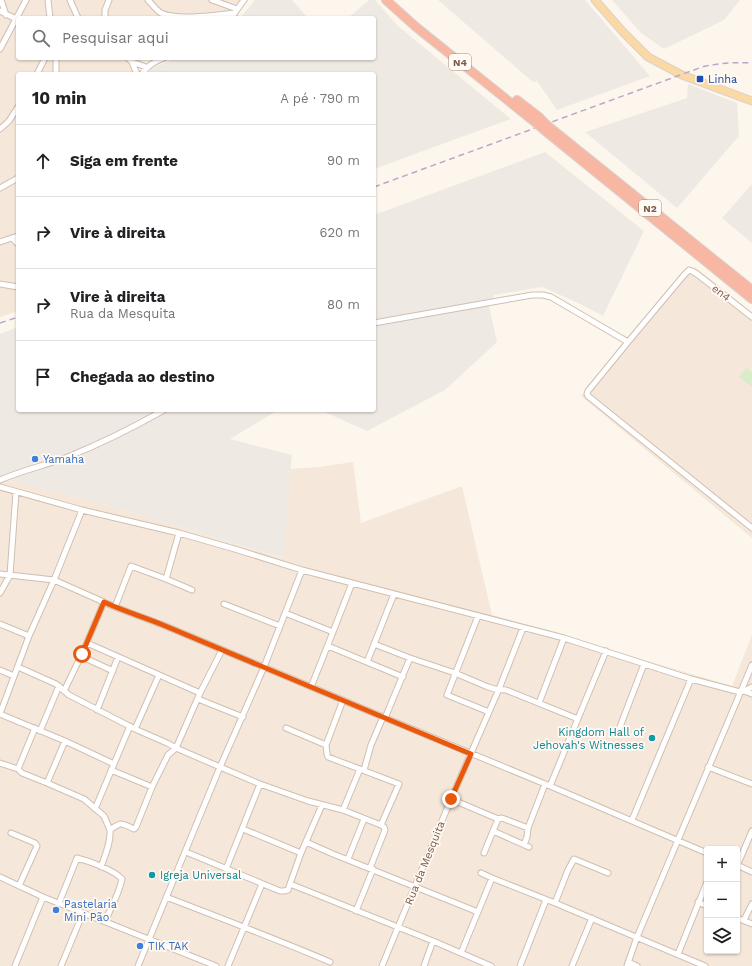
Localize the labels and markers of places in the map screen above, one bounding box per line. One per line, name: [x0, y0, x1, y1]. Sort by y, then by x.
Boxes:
place label: Linha: [708, 73, 737, 86]
marker: Linha: [695, 74, 705, 84]
place label: Yamaha: [43, 453, 84, 466]
marker: Yamaha: [30, 454, 40, 464]
place label: Kingdom Hall of Jehovah's Witnesses: [533, 726, 645, 752]
marker: Kingdom Hall of Jehovah's Witnesses: [647, 733, 657, 743]
place label: Igreja Universal: [160, 869, 242, 882]
marker: Igreja Universal: [147, 870, 157, 880]
place label: Pastelaria Mini Pão: [64, 898, 117, 924]
marker: Pastelaria Mini Pão: [51, 905, 61, 915]
place label: TIK TAK: [148, 940, 189, 953]
marker: TIK TAK: [135, 941, 145, 951]

